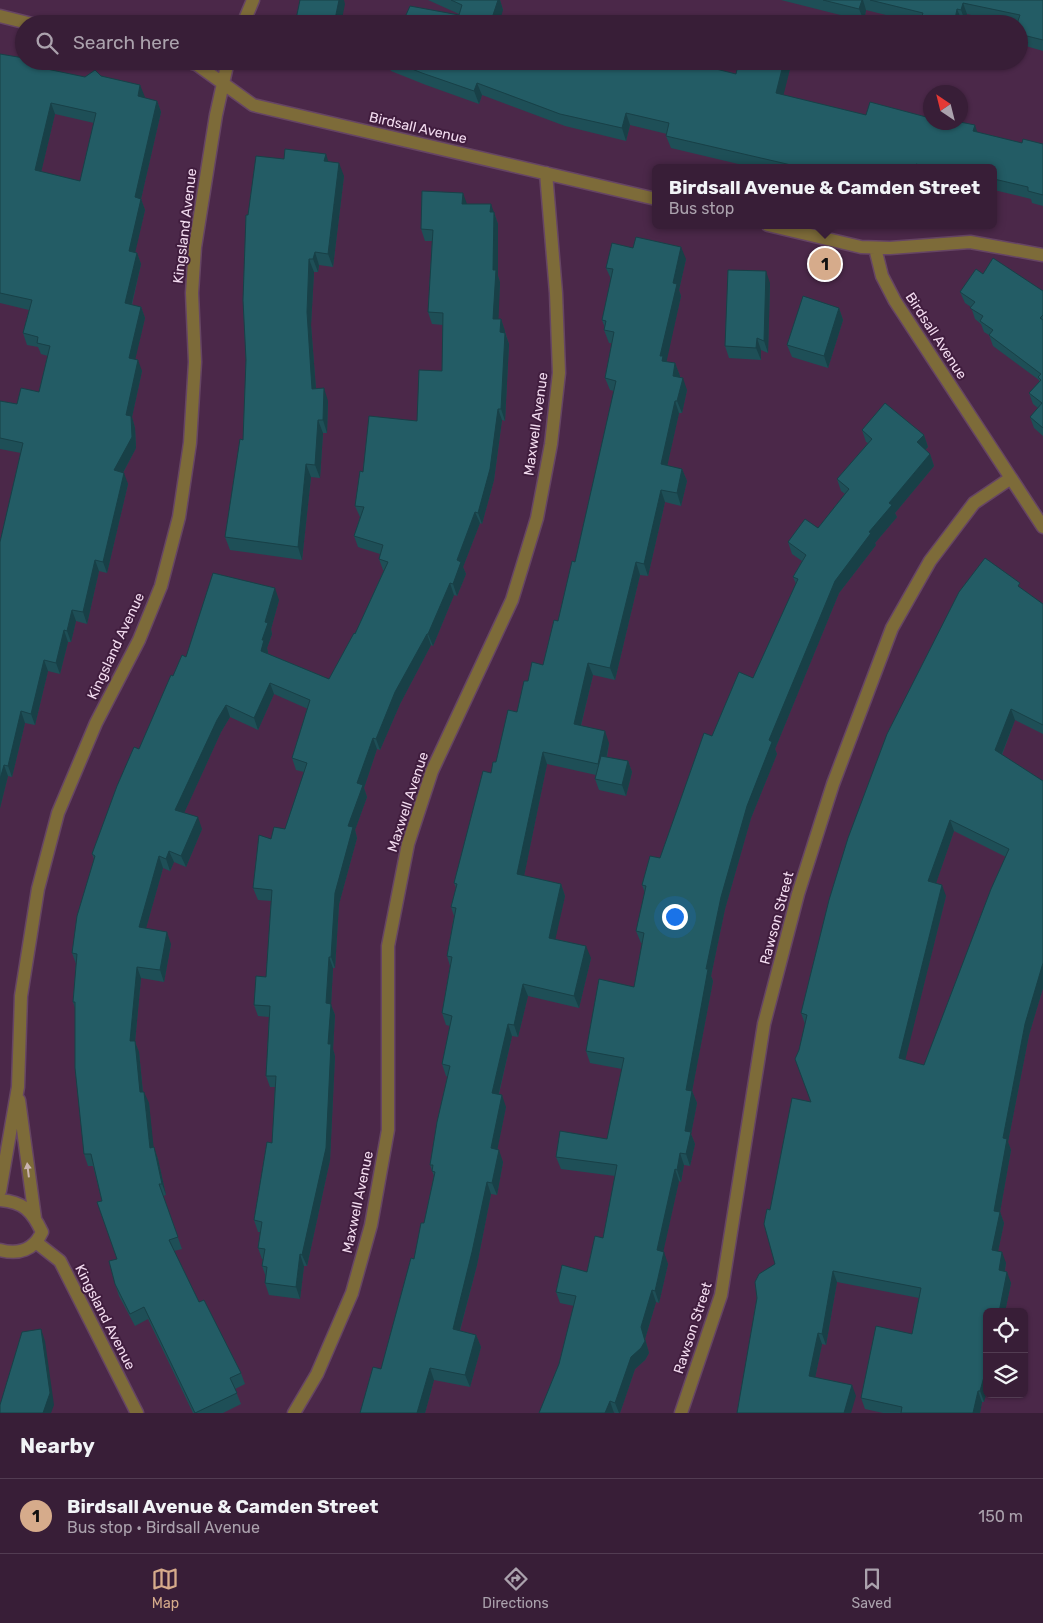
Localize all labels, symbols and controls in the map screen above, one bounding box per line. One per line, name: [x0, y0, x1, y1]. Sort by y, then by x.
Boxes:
search box: [15, 15, 1028, 70]
icon: search: [33, 29, 61, 57]
text: Search here: [73, 31, 180, 54]
north arrow: [923, 85, 968, 130]
street label: Birdsall Avenue: [367, 108, 469, 148]
popup: [652, 164, 997, 229]
street label: Kingsland Avenue: [170, 167, 201, 285]
text: Birdsall Avenue & Camden Street: [669, 176, 980, 199]
text: Bus stop: [669, 199, 734, 218]
pin: 1: [809, 245, 841, 283]
street label: Birdsall Avenue: [902, 289, 970, 383]
street label: Maxwell Avenue: [520, 371, 552, 477]
street label: Kingsland Avenue: [84, 590, 148, 702]
street label: Maxwell Avenue: [384, 750, 432, 854]
street label: Rawson Street: [756, 869, 798, 966]
your location: [662, 904, 688, 930]
street label: Maxwell Avenue: [339, 1149, 377, 1255]
one-way arrow: [24, 1161, 32, 1177]
street label: Kingsland Avenue: [71, 1262, 139, 1373]
street label: Rawson Street: [670, 1279, 716, 1376]
map controls: [983, 1308, 1028, 1398]
button: locate: [983, 1308, 1028, 1353]
button: layers: [983, 1353, 1028, 1398]
text: Nearby: [20, 1433, 95, 1458]
text: Birdsall Avenue & Camden Street: [67, 1495, 378, 1518]
text: 1: [32, 1507, 40, 1526]
text: 150 m: [978, 1507, 1023, 1526]
text: Bus stop · Birdsall Avenue: [67, 1518, 260, 1537]
tab: Map: [151, 1565, 179, 1612]
tab: Directions: [482, 1565, 549, 1612]
tab: Saved: [852, 1565, 892, 1612]

